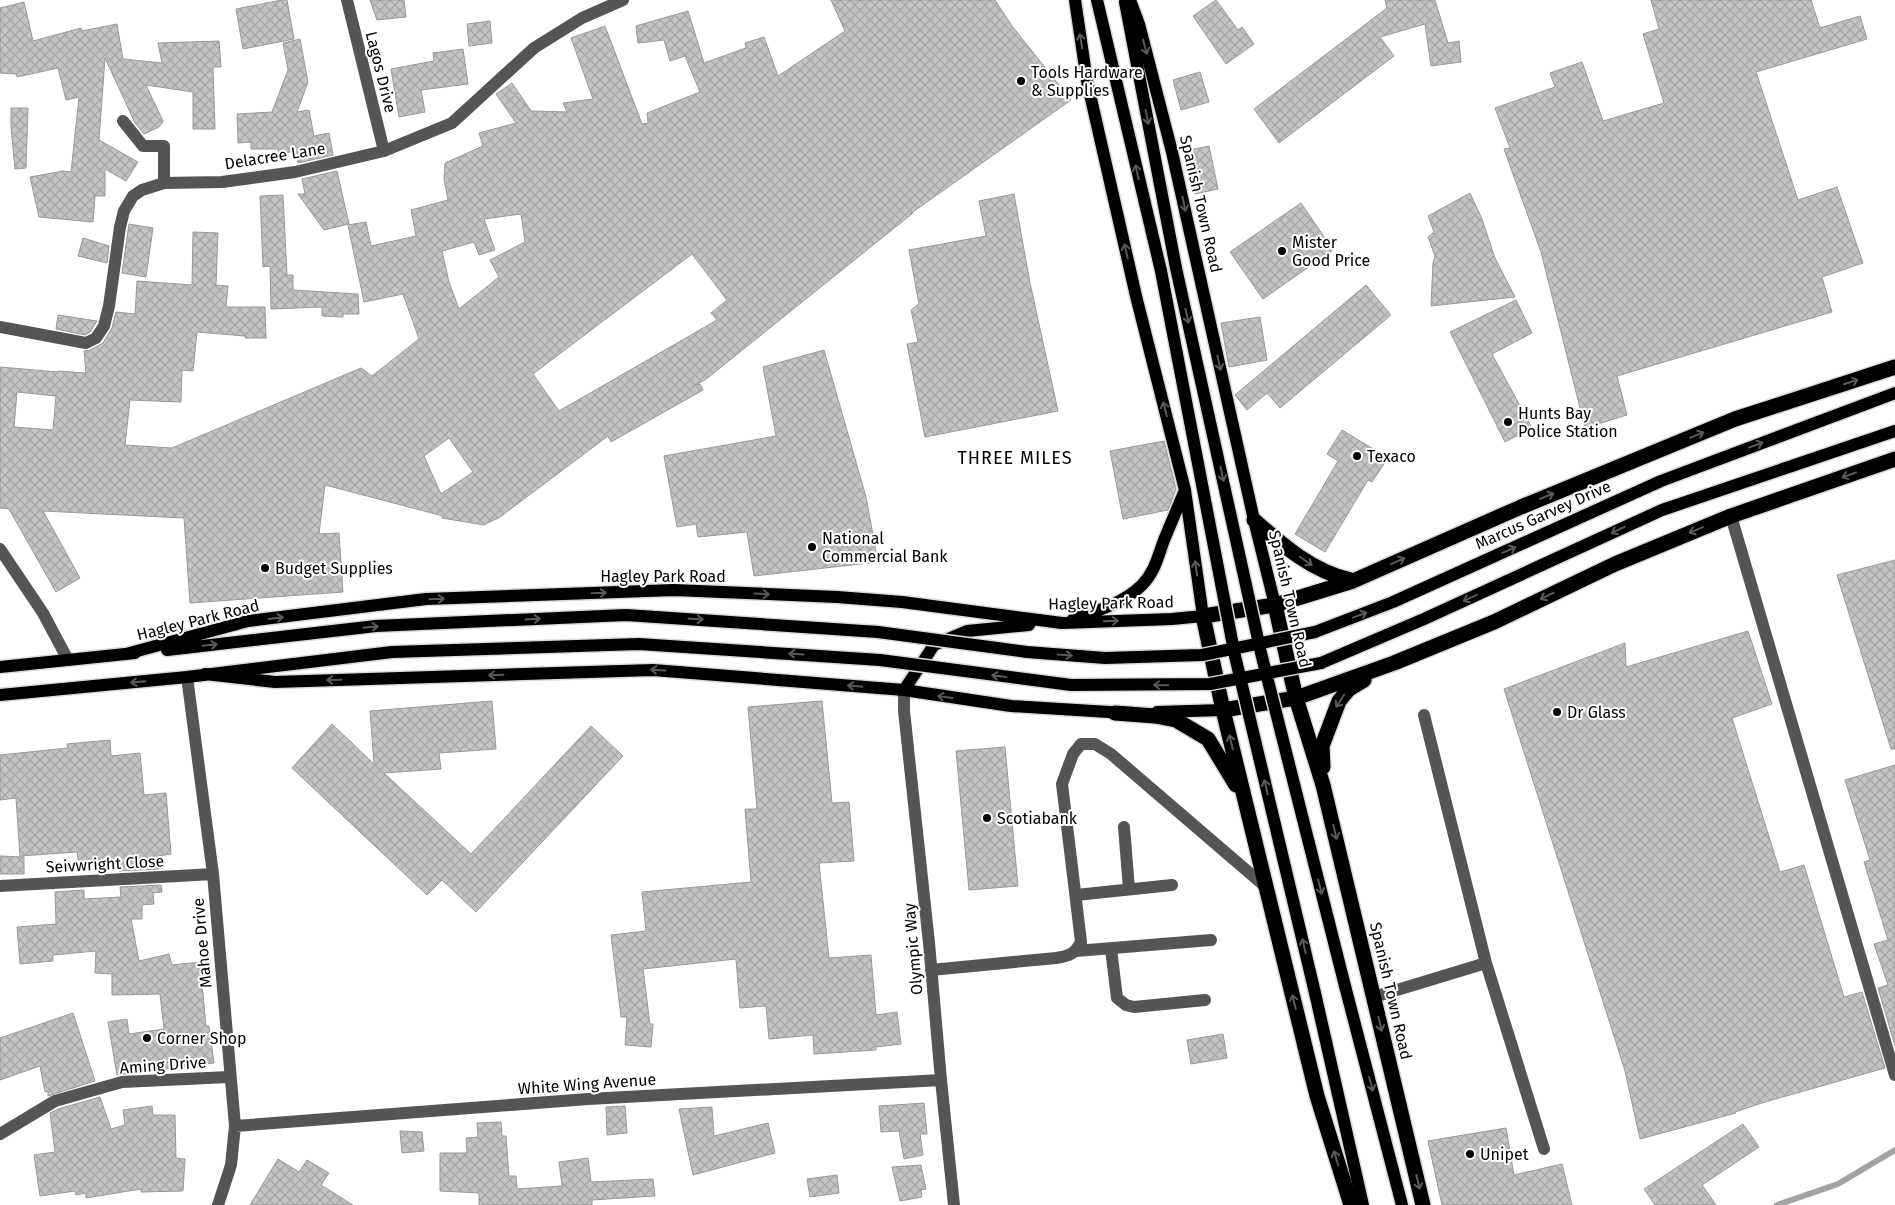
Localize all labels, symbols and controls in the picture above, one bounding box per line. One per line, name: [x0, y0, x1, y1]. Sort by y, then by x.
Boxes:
street label: Lagos Drive: [362, 29, 400, 115]
one-way arrow: [1076, 33, 1086, 49]
one-way arrow: [1141, 38, 1150, 54]
place label: Tools Hardware & Supplies: [1031, 63, 1143, 100]
marker: Tools Hardware & Supplies: [1015, 75, 1027, 87]
one-way arrow: [1143, 108, 1152, 124]
street label: Spanish Town Road: [1176, 133, 1226, 275]
street label: Delacree Lane: [223, 139, 327, 173]
one-way arrow: [1132, 165, 1141, 181]
one-way arrow: [1180, 196, 1189, 212]
place label: Mister Good Price: [1292, 233, 1370, 270]
one-way arrow: [1121, 244, 1130, 260]
marker: Mister Good Price: [1276, 245, 1288, 257]
one-way arrow: [1183, 307, 1192, 323]
one-way arrow: [1215, 354, 1224, 370]
one-way arrow: [1842, 376, 1858, 386]
one-way arrow: [1159, 401, 1169, 417]
place label: Hunts Bay Police Station: [1518, 404, 1618, 441]
marker: Hunts Bay Police Station: [1502, 416, 1514, 428]
one-way arrow: [1689, 430, 1704, 439]
one-way arrow: [1748, 440, 1763, 449]
district label: THREE MILES: [957, 447, 1073, 469]
place label: Texaco: [1367, 447, 1416, 466]
marker: Texaco: [1351, 450, 1363, 462]
one-way arrow: [1217, 466, 1227, 482]
one-way arrow: [1842, 471, 1857, 480]
street label: Marcus Garvey Drive: [1472, 477, 1614, 553]
one-way arrow: [1539, 491, 1554, 501]
one-way arrow: [1610, 525, 1625, 535]
one-way arrow: [1689, 526, 1704, 536]
street label: Spanish Town Road: [1265, 528, 1315, 670]
place label: National Commercial Bank: [822, 529, 948, 566]
marker: National Commercial Bank: [806, 541, 818, 553]
one-way arrow: [1501, 544, 1516, 554]
one-way arrow: [1299, 556, 1313, 566]
one-way arrow: [1390, 556, 1405, 566]
place label: Budget Supplies: [275, 559, 393, 578]
one-way arrow: [1191, 560, 1201, 576]
marker: Budget Supplies: [259, 562, 271, 574]
street label: Hagley Park Road: [600, 567, 726, 586]
one-way arrow: [591, 588, 607, 597]
one-way arrow: [753, 589, 769, 598]
one-way arrow: [1540, 591, 1555, 601]
street label: Hagley Park Road: [1048, 592, 1174, 614]
one-way arrow: [428, 594, 445, 604]
one-way arrow: [1463, 594, 1478, 603]
street label: Hagley Park Road: [135, 596, 261, 644]
one-way arrow: [1352, 610, 1367, 619]
one-way arrow: [267, 613, 283, 623]
one-way arrow: [525, 614, 541, 624]
one-way arrow: [687, 615, 703, 624]
one-way arrow: [1103, 617, 1119, 626]
one-way arrow: [363, 622, 379, 632]
one-way arrow: [201, 640, 217, 650]
one-way arrow: [789, 650, 805, 659]
one-way arrow: [1057, 650, 1073, 659]
one-way arrow: [651, 666, 667, 675]
one-way arrow: [488, 671, 504, 680]
one-way arrow: [991, 671, 1007, 681]
one-way arrow: [326, 675, 342, 685]
one-way arrow: [131, 677, 147, 687]
one-way arrow: [1153, 680, 1170, 690]
one-way arrow: [848, 681, 864, 691]
one-way arrow: [937, 691, 953, 701]
one-way arrow: [1335, 693, 1345, 707]
place label: Dr Glass: [1567, 703, 1626, 722]
marker: Dr Glass: [1551, 706, 1563, 718]
one-way arrow: [1226, 734, 1235, 750]
one-way arrow: [1261, 780, 1270, 796]
place label: Scotiabank: [997, 809, 1078, 828]
marker: Scotiabank: [981, 812, 993, 824]
one-way arrow: [1331, 824, 1340, 840]
street label: Seivwright Close: [45, 851, 165, 877]
one-way arrow: [1316, 879, 1325, 895]
street label: Mahoe Drive: [189, 897, 215, 989]
street label: Olympic Way: [900, 902, 926, 996]
street label: Spanish Town Road: [1366, 920, 1416, 1062]
one-way arrow: [1299, 938, 1308, 954]
one-way arrow: [1289, 994, 1298, 1010]
one-way arrow: [1376, 1016, 1385, 1032]
place label: Corner Shop: [157, 1029, 247, 1048]
marker: Corner Shop: [141, 1032, 153, 1044]
street label: Aming Drive: [119, 1052, 207, 1078]
street label: White Wing Avenue: [517, 1070, 657, 1098]
one-way arrow: [1366, 1076, 1376, 1092]
place label: Unipet: [1480, 1145, 1529, 1164]
marker: Unipet: [1464, 1148, 1476, 1160]
one-way arrow: [1331, 1151, 1341, 1167]
one-way arrow: [1414, 1174, 1423, 1190]

